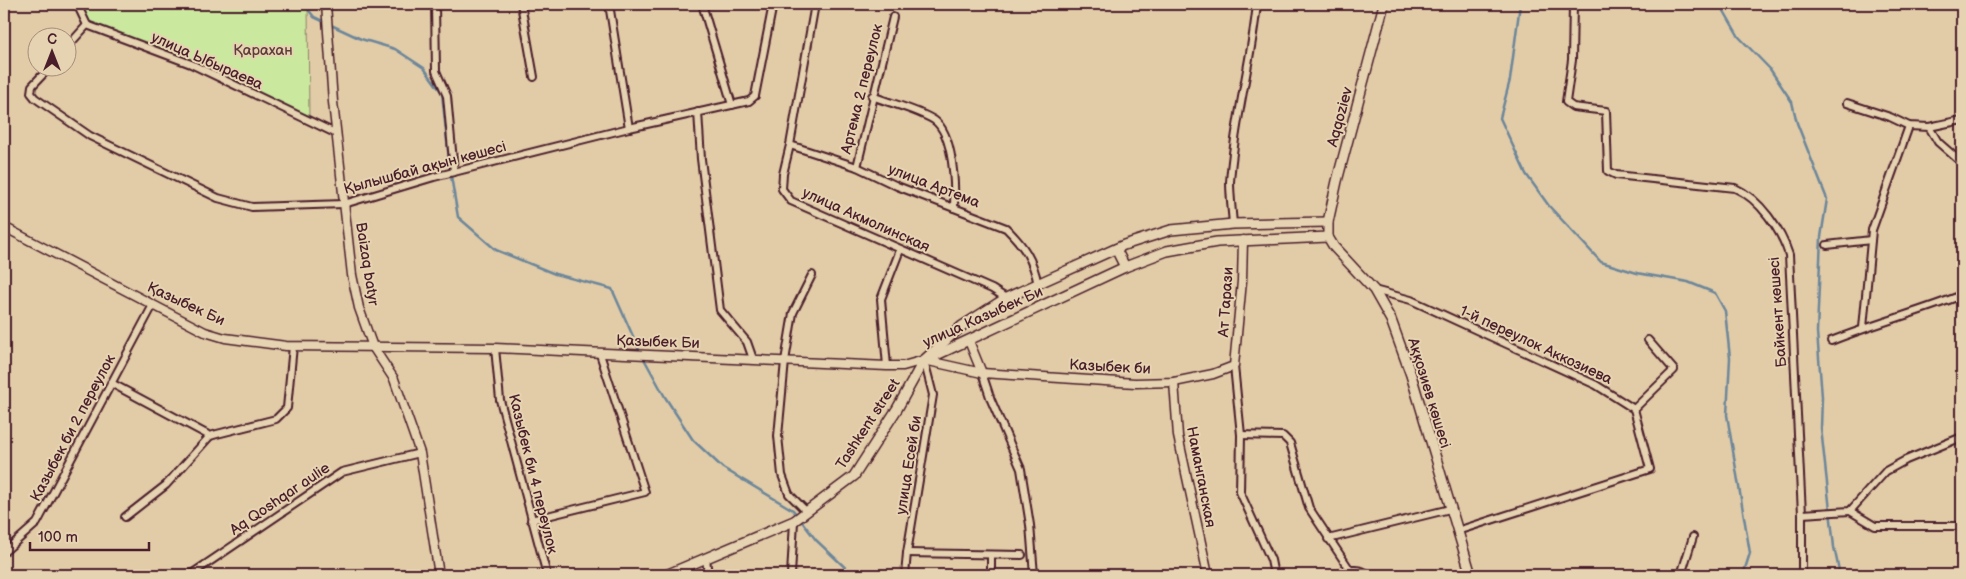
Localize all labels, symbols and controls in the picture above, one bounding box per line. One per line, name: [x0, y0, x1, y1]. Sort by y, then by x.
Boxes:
street label: Артема 2 переулок: [836, 22, 887, 157]
north arrow: [28, 28, 78, 78]
street label: улица Ыбыраева: [148, 28, 266, 94]
text: С: [47, 31, 57, 48]
park label: Қарахан: [233, 41, 293, 60]
street label: Aqqoziev: [1323, 84, 1357, 149]
street label: Қылышбай ақын көшесі: [342, 137, 508, 199]
street label: улица Артема: [885, 160, 983, 212]
street label: улица Акмолинская: [799, 183, 933, 257]
street label: Baizaq batyr: [351, 221, 383, 308]
street label: Байкент көшесі: [1765, 256, 1791, 368]
street label: Ат Тарази: [1214, 266, 1238, 339]
street label: Қазыбек Би: [144, 278, 228, 330]
street label: улица Казыбек Би: [920, 282, 1046, 352]
street label: 1-й переулок Аккозиева: [1457, 301, 1615, 389]
street label: Қазыбек Би: [616, 331, 700, 353]
street label: Аққозиев көшесі: [1403, 335, 1455, 450]
street label: Казыбек би 2 переулок: [26, 351, 120, 505]
street label: Казыбек би: [1069, 355, 1151, 379]
street label: Tashkent street: [832, 375, 905, 473]
street label: Казыбек би 4 переулок: [504, 392, 562, 556]
street label: улица Есей би: [892, 414, 926, 516]
street label: Наманганская: [1182, 425, 1220, 529]
street label: Aq Qoshqar aulie: [226, 458, 334, 540]
scale bar: [30, 519, 149, 551]
text: 100 m: [38, 528, 78, 547]

